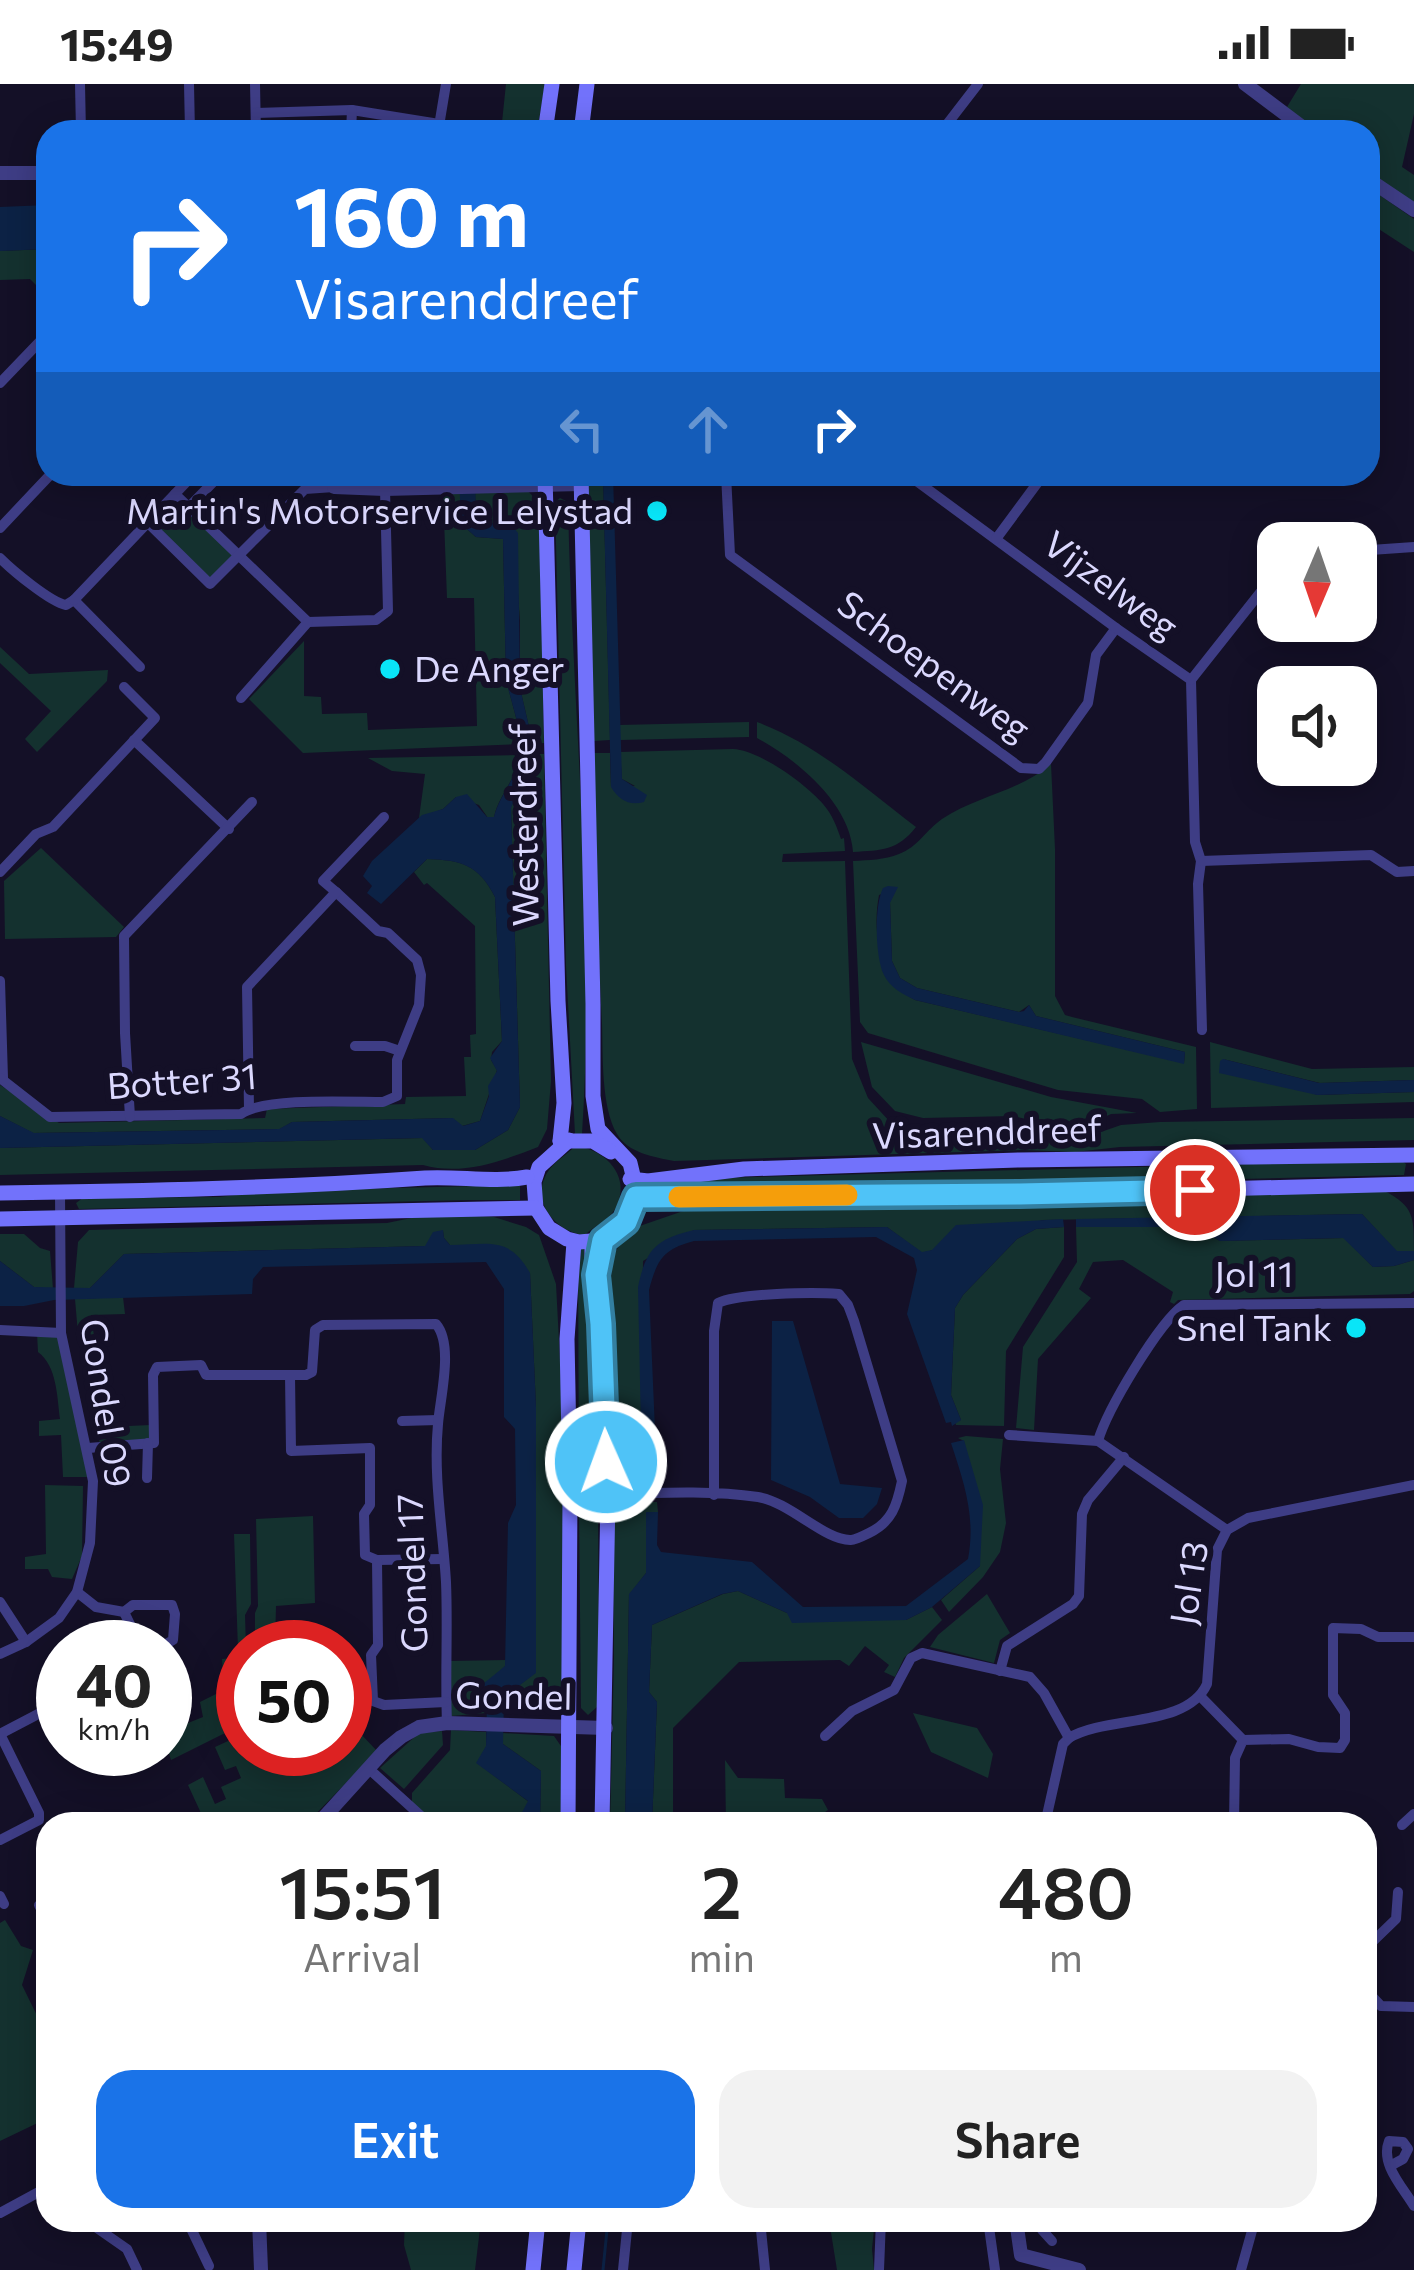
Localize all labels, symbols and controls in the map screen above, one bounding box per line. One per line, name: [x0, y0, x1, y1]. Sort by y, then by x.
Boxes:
text: 15:49: [60, 15, 174, 70]
text: 160 m: [294, 162, 529, 264]
icon: right: [96, 168, 252, 324]
text: Visarenddreef: [294, 264, 639, 330]
icon: left: [549, 396, 615, 462]
icon: ahead: [675, 396, 741, 462]
icon: right: [801, 396, 867, 462]
place label: Martin's Motorservice Lelystad: [126, 487, 633, 531]
marker: Martin's Motorservice Lelystad: [644, 498, 670, 524]
street label: Vijzelweg: [1036, 520, 1188, 647]
north arrow: [1257, 522, 1377, 642]
map controls: [1257, 522, 1377, 786]
street label: Schoepenweg: [830, 580, 1040, 749]
place label: De Anger: [414, 645, 564, 689]
marker: De Anger: [377, 656, 403, 682]
button: sound: [1257, 666, 1377, 786]
street label: Westerdreef: [498, 722, 546, 927]
street label: Botter 31: [106, 1052, 258, 1106]
street label: Visarenddreef: [871, 1104, 1103, 1156]
pin: [1144, 1139, 1246, 1241]
icon: arrive: [1162, 1157, 1228, 1223]
street label: Jol 11: [1215, 1250, 1293, 1294]
place label: Snel Tank: [1176, 1304, 1332, 1348]
street label: Gondel 09: [73, 1315, 143, 1490]
marker: Snel Tank: [1343, 1315, 1369, 1341]
position arrow: [543, 1399, 669, 1525]
street label: Gondel 17: [385, 1493, 435, 1653]
street label: Jol 13: [1159, 1538, 1215, 1628]
speed limit sign: 50: [216, 1620, 372, 1776]
text: 40: [76, 1646, 152, 1719]
street label: Gondel: [455, 1671, 573, 1717]
text: km/h: [78, 1709, 150, 1746]
text: 15:51: [279, 1846, 445, 1934]
text: 2: [701, 1846, 742, 1934]
text: 480: [998, 1846, 1134, 1934]
text: Arrival: [303, 1932, 421, 1980]
text: min: [688, 1932, 755, 1980]
text: m: [1049, 1932, 1083, 1980]
button: Exit: [96, 2070, 695, 2208]
button: Share: [719, 2070, 1317, 2208]

